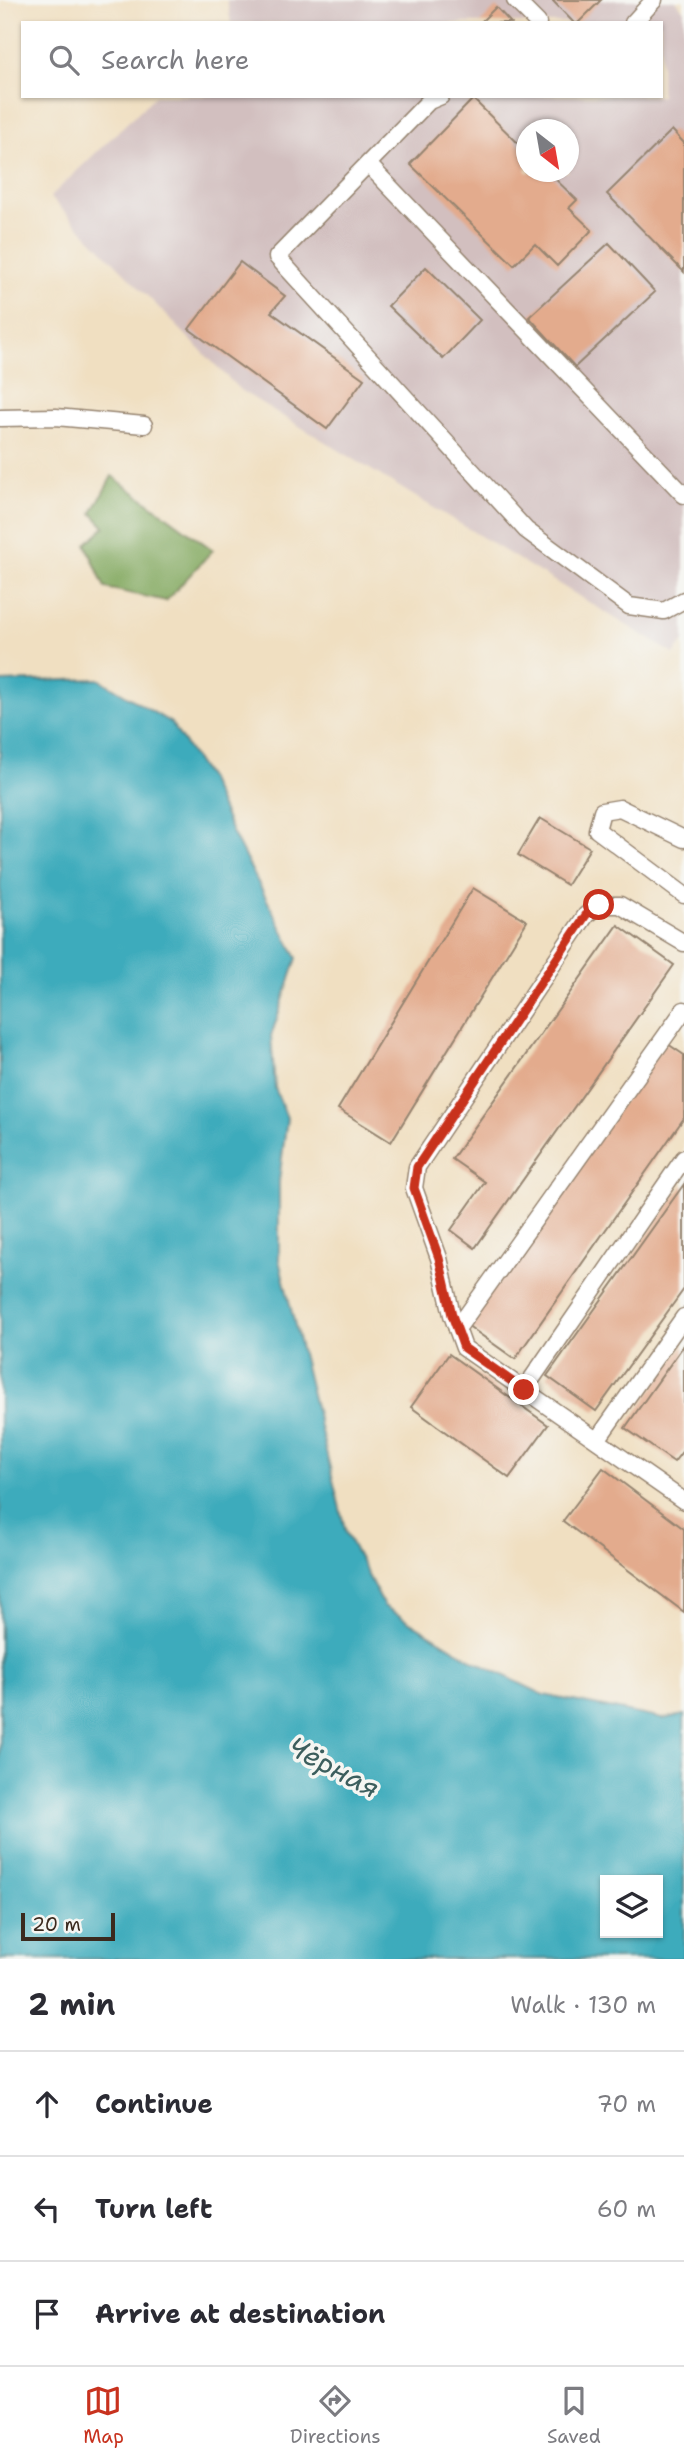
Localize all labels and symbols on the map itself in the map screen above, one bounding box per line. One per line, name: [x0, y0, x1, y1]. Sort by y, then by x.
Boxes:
north arrow: [516, 119, 579, 182]
route start: [583, 889, 614, 920]
route end: [508, 1374, 539, 1405]
water label: Чёрная: [282, 1727, 386, 1807]
scale bar: [21, 1910, 116, 1942]

